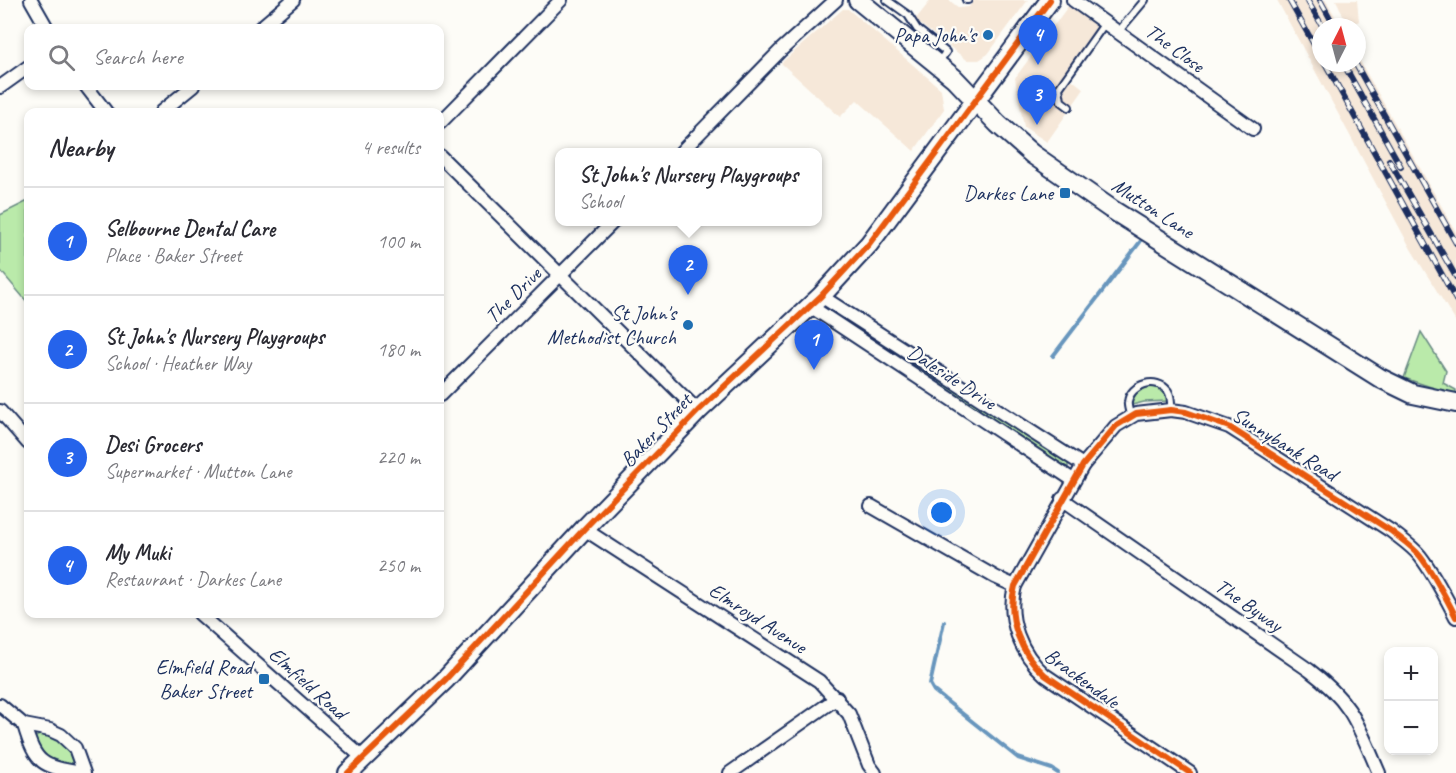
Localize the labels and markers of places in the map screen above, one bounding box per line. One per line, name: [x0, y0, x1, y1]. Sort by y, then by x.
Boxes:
pin: 4: [1018, 16, 1058, 65]
place label: Papa John's: [894, 22, 978, 48]
marker: Papa John's: [981, 28, 995, 42]
pin: 3: [1018, 76, 1056, 125]
place label: Darkes Lane: [964, 180, 1055, 206]
marker: Darkes Lane: [1058, 186, 1072, 200]
pin: 2: [668, 246, 708, 295]
place label: St John's Methodist Church: [547, 300, 678, 350]
marker: St John's Methodist Church: [681, 318, 695, 332]
pin: 1: [794, 320, 834, 370]
place label: Elmfield Road Baker Street: [156, 654, 256, 704]
marker: Elmfield Road Baker Street: [257, 672, 271, 686]

